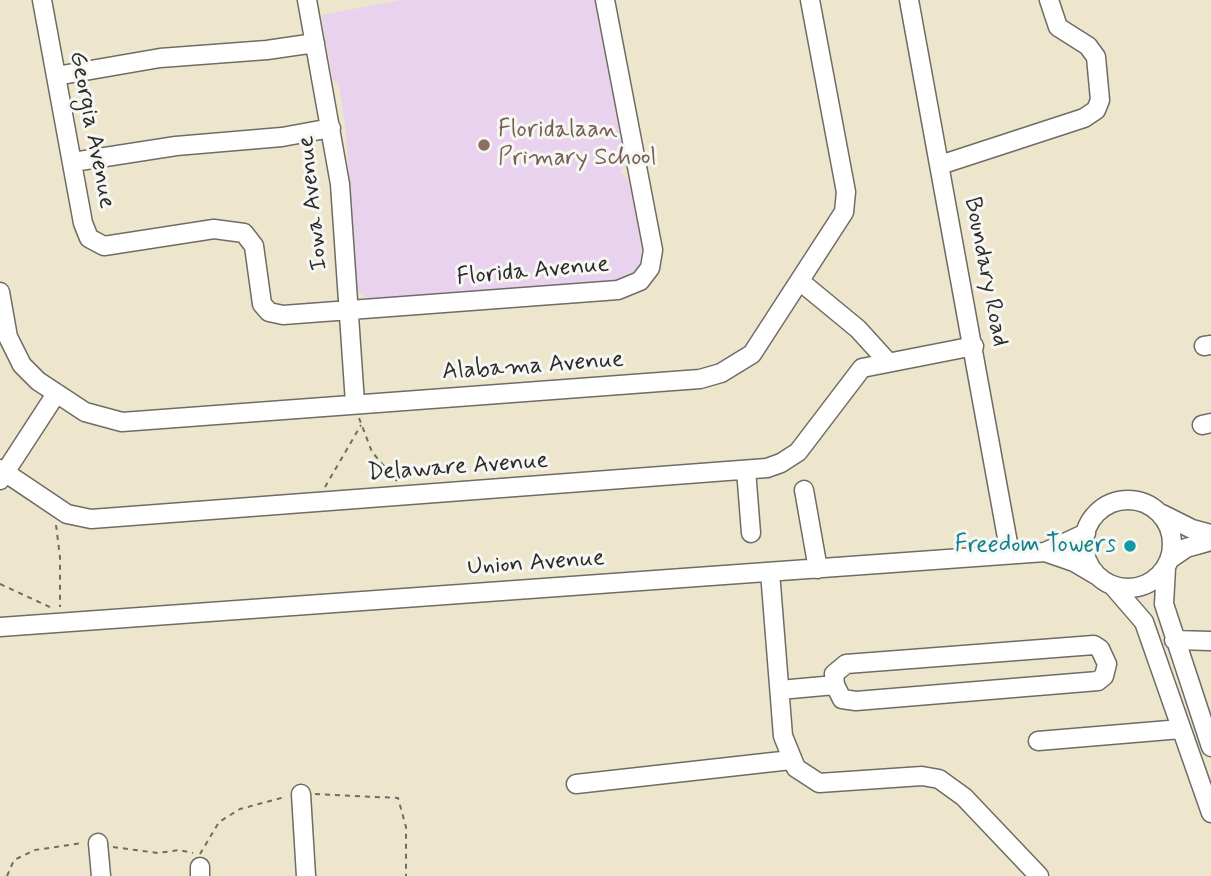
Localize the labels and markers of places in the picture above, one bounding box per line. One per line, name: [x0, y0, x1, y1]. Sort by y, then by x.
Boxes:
place label: Floridalaan Primary School: [498, 117, 656, 173]
marker: Floridalaan Primary School: [476, 137, 492, 153]
place label: Freedom Towers: [955, 532, 1116, 560]
marker: Freedom Towers: [1122, 538, 1138, 554]

